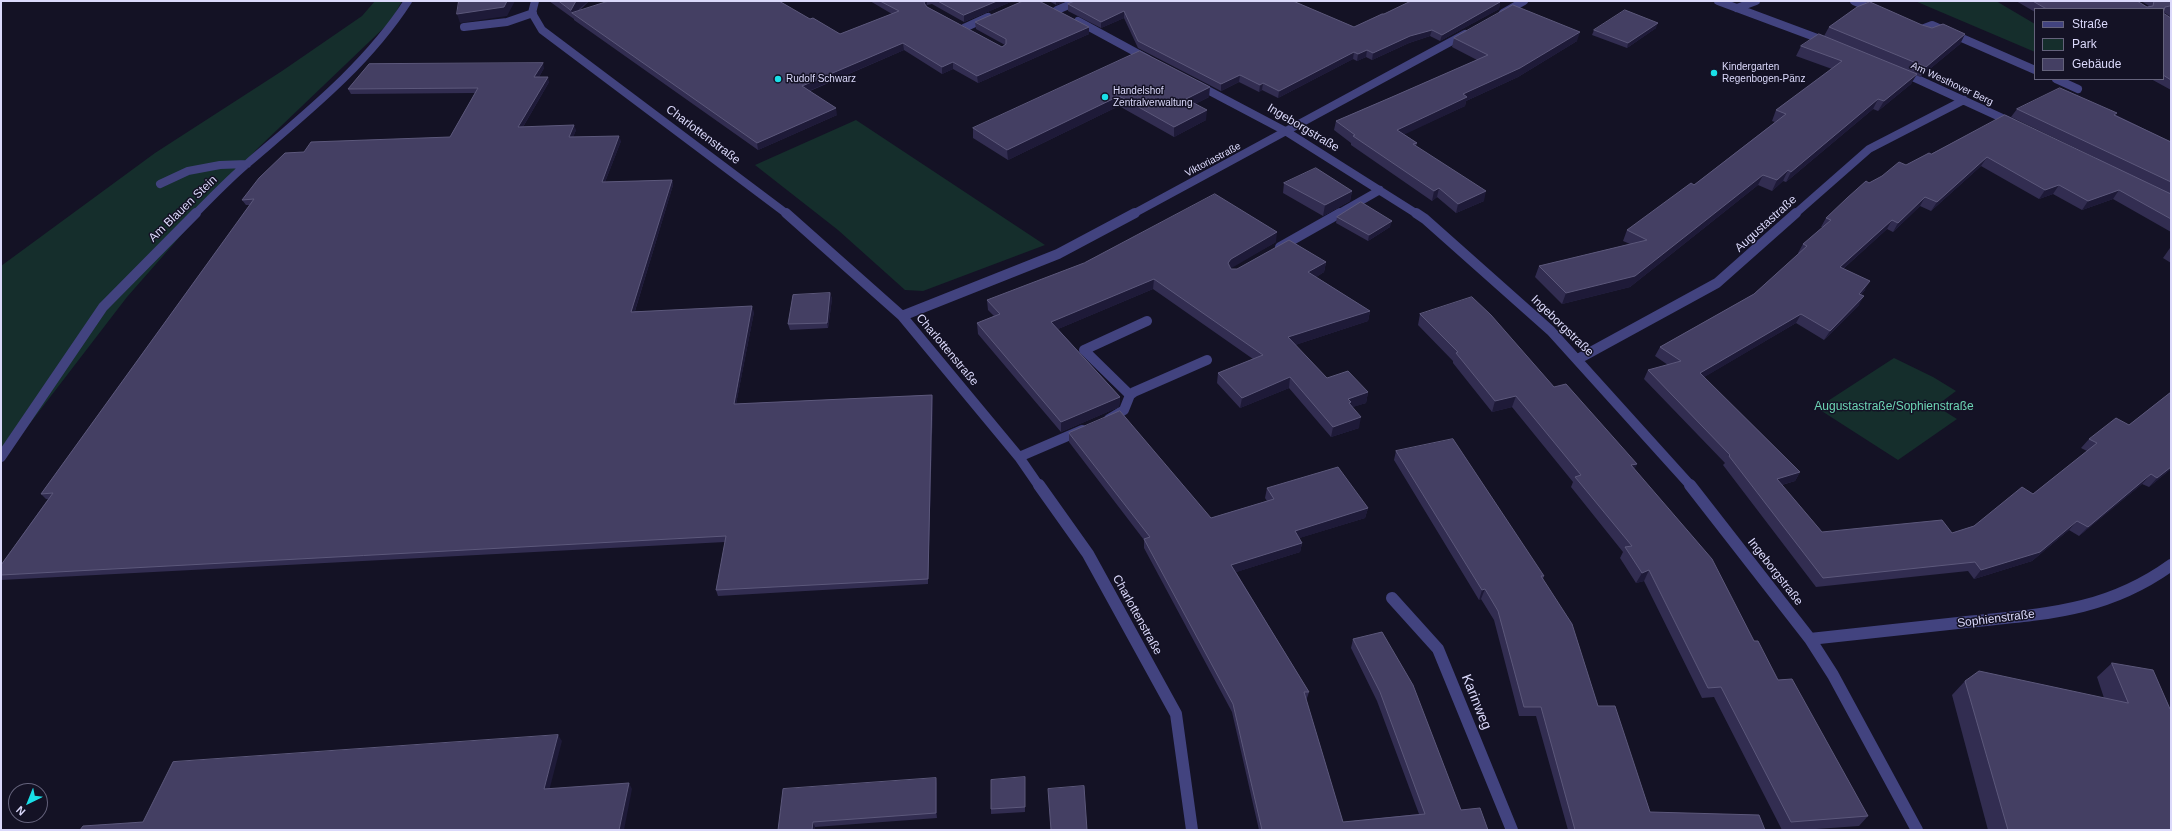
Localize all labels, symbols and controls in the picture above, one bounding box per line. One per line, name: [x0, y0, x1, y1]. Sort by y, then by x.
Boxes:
legend: [2034, 8, 2164, 80]
text: Straße: [2072, 17, 2108, 31]
text: Park: [2072, 37, 2097, 51]
text: Gebäude: [2072, 57, 2121, 71]
street label: Am Westhover Berg: [1909, 60, 1995, 108]
place label: Kindergarten Regenbogen-Pänz: [1722, 61, 1805, 84]
marker: Kindergarten Regenbogen-Pänz: [1709, 68, 1719, 78]
place label: Rudolf Schwarz: [786, 73, 856, 85]
marker: Rudolf Schwarz: [773, 74, 783, 84]
place label: Handelshof Zentralverwaltung: [1113, 85, 1192, 108]
marker: Handelshof Zentralverwaltung: [1100, 92, 1110, 102]
street label: Ingeborgstraße: [1264, 101, 1342, 155]
street label: Charlottenstraße: [663, 102, 743, 168]
street label: Viktoriastraße: [1183, 140, 1243, 180]
street label: Am Blauen Stein: [146, 173, 220, 245]
street label: Augustastraße: [1732, 193, 1800, 255]
street label: Ingeborgstraße: [1528, 293, 1596, 359]
street label: Charlottenstraße: [913, 311, 981, 389]
park label: Augustastraße/Sophienstraße: [1814, 400, 1974, 414]
street label: Ingeborgstraße: [1744, 536, 1806, 608]
street label: Charlottenstraße: [1109, 572, 1165, 658]
street label: Sophienstraße: [1956, 607, 2036, 631]
street label: Karinweg: [1457, 672, 1495, 732]
north arrow: [8, 783, 48, 823]
text: N: [14, 804, 28, 818]

